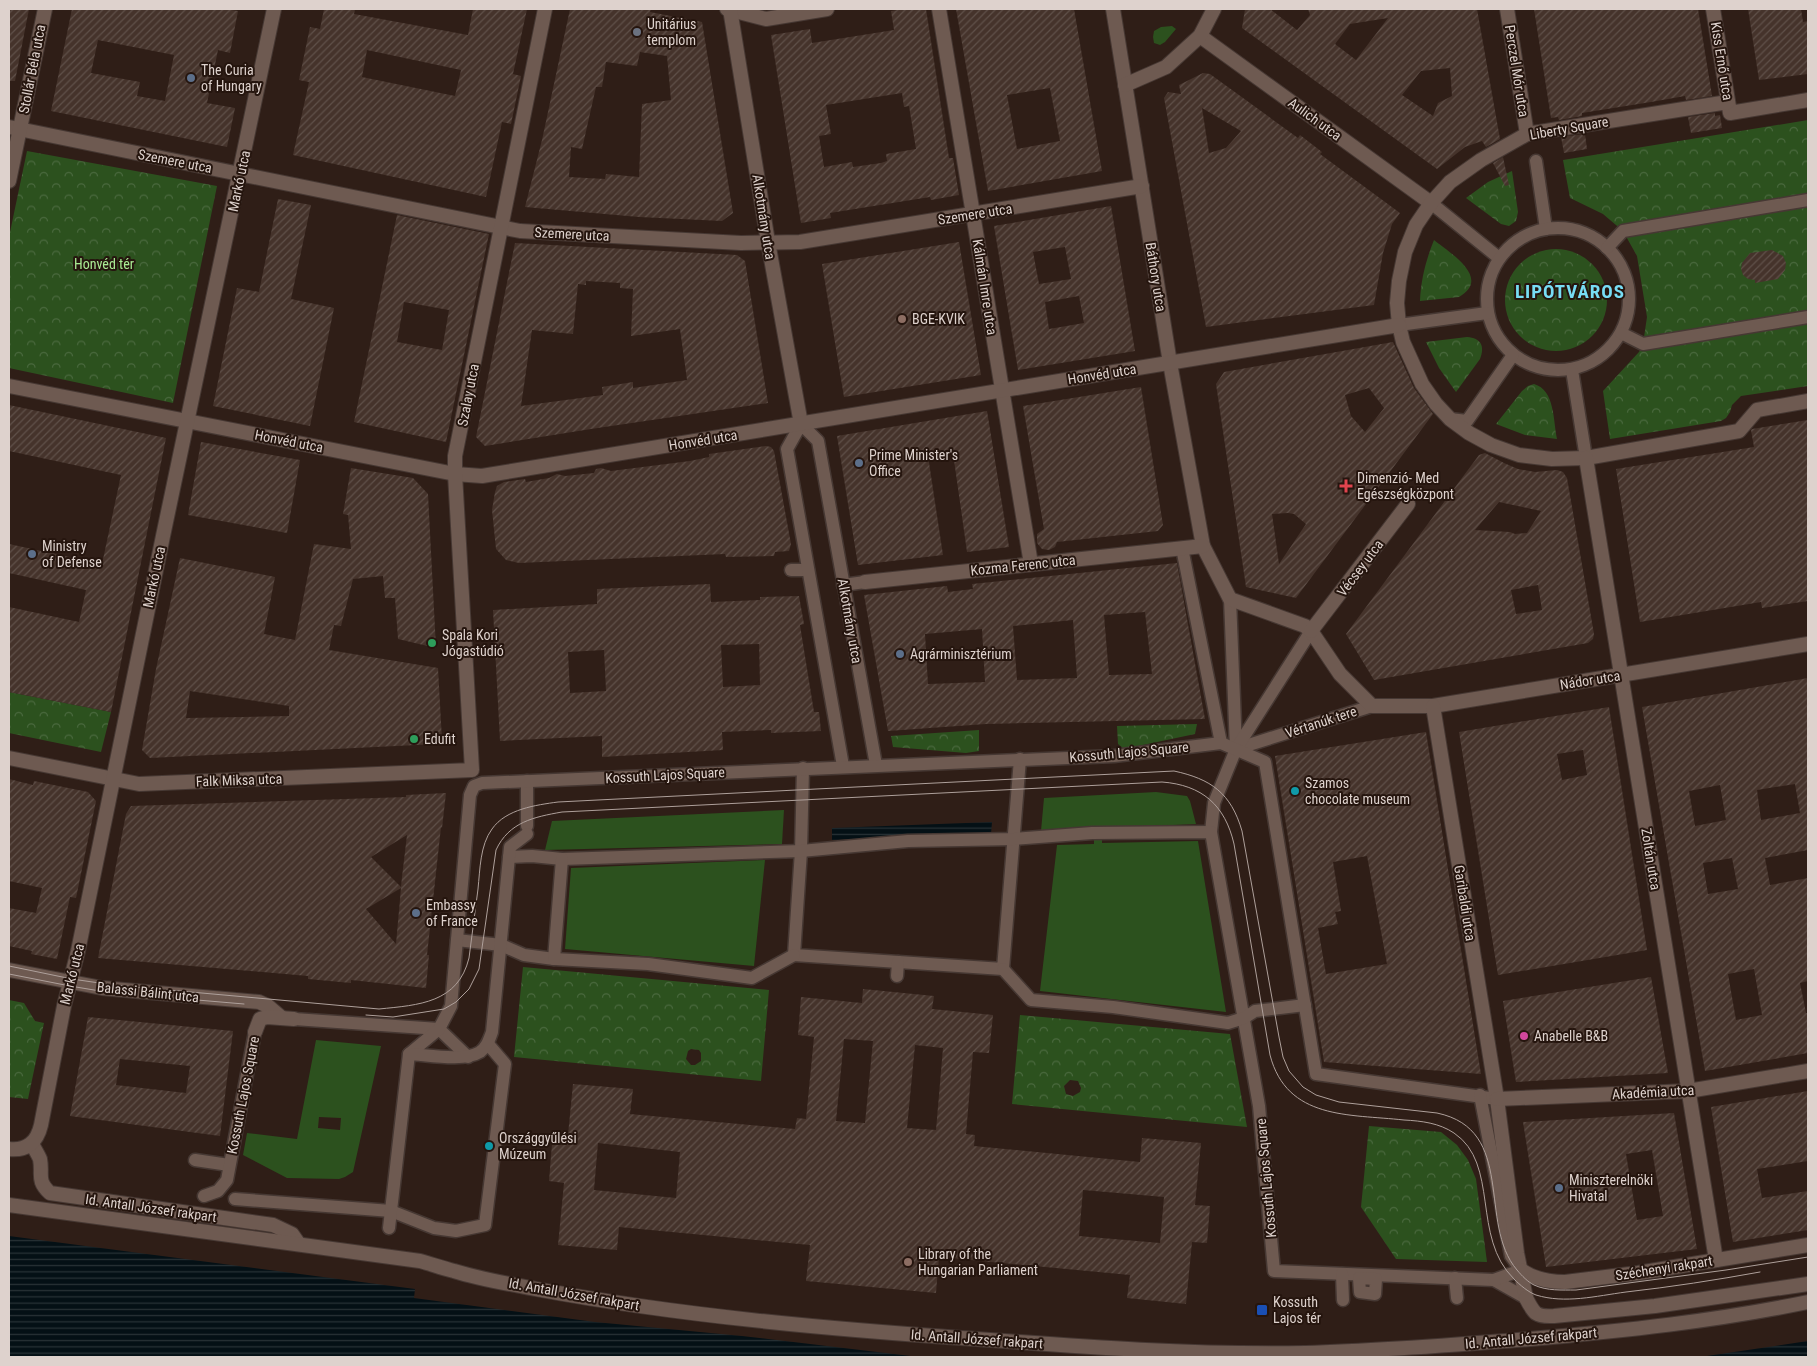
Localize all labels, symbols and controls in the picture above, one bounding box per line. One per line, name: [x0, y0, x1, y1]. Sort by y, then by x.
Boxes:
place label: Unitárius templom: [647, 16, 696, 48]
street label: Kiss Ernő utca: [1708, 21, 1736, 101]
street label: Stollár Béla utca: [16, 23, 48, 115]
street label: Perczel Mór utca: [1502, 24, 1532, 118]
marker: Unitárius templom: [631, 26, 643, 38]
place label: The Curia of Hungary: [201, 62, 262, 94]
marker: The Curia of Hungary: [185, 72, 197, 84]
street label: Aulich utca: [1285, 94, 1345, 144]
street label: Liberty Square: [1528, 113, 1610, 143]
street label: Szemere utca: [137, 146, 213, 176]
street label: Markó utca: [225, 149, 253, 213]
street label: Alkotmány utca: [749, 173, 779, 261]
street label: Szemere utca: [937, 200, 1013, 228]
street label: Szemere utca: [534, 224, 610, 244]
street label: Kálmán Imre utca: [970, 238, 1000, 336]
street label: Báthory utca: [1143, 241, 1169, 313]
park label: Honvéd tér: [74, 256, 134, 272]
district label: LIPÓTVÁROS: [1515, 280, 1625, 303]
place label: BGE-KVIK: [912, 311, 965, 327]
marker: BGE-KVIK: [896, 313, 908, 325]
street label: Honvéd utca: [1067, 361, 1137, 387]
street label: Szalay utca: [454, 363, 482, 427]
street label: Honvéd utca: [254, 427, 324, 455]
street label: Honvéd utca: [668, 427, 738, 453]
place label: Prime Minister's Office: [869, 447, 958, 479]
marker: Prime Minister's Office: [853, 457, 865, 469]
place label: Dimenzió- Med Egészségközpont: [1357, 470, 1454, 502]
marker: Dimenzió- Med Egészségközpont: [1339, 479, 1353, 493]
street label: Vécsey utca: [1334, 537, 1386, 599]
place label: Ministry of Defense: [42, 538, 102, 570]
street label: Markó utca: [140, 545, 168, 609]
marker: Ministry of Defense: [26, 548, 38, 560]
street label: Kozma Ferenc utca: [970, 552, 1076, 578]
street label: Alkotmány utca: [835, 577, 865, 665]
place label: Spala Kori Jógastúdió: [442, 627, 504, 659]
marker: Spala Kori Jógastúdió: [426, 637, 438, 649]
place label: Agrárminisztérium: [910, 646, 1012, 662]
marker: Agrárminisztérium: [894, 648, 906, 660]
street label: Nádor utca: [1559, 667, 1621, 693]
street label: Vértanúk tere: [1283, 703, 1359, 741]
place label: Edufit: [424, 731, 456, 747]
marker: Edufit: [408, 733, 420, 745]
street label: Kossuth Lajos Square: [1069, 739, 1190, 765]
street label: Kossuth Lajos Square: [605, 764, 726, 786]
street label: Falk Miksa utca: [196, 770, 282, 790]
place label: Szamos chocolate museum: [1305, 775, 1410, 807]
marker: Szamos chocolate museum: [1289, 785, 1301, 797]
street label: Zoltán utca: [1638, 827, 1664, 891]
street label: Garibaldi utca: [1451, 864, 1479, 942]
place label: Embassy of France: [426, 897, 478, 929]
marker: Embassy of France: [410, 907, 422, 919]
street label: Markó utca: [57, 942, 87, 1006]
street label: Balassi Bálint utca: [96, 979, 200, 1005]
place label: Anabelle B&B: [1534, 1028, 1608, 1044]
marker: Anabelle B&B: [1518, 1030, 1530, 1042]
street label: Kossuth Lajos Square: [224, 1034, 262, 1155]
street label: Akadémia utca: [1611, 1082, 1695, 1102]
street label: Kossuth Lajos Square: [1253, 1117, 1279, 1238]
place label: Országgyűlési Múzeum: [499, 1130, 577, 1162]
marker: Országgyűlési Múzeum: [483, 1140, 495, 1152]
place label: Miniszterelnöki Hivatal: [1569, 1172, 1653, 1204]
marker: Miniszterelnöki Hivatal: [1553, 1182, 1565, 1194]
street label: Id. Antall József rakpart: [84, 1191, 218, 1225]
place label: Library of the Hungarian Parliament: [918, 1246, 1038, 1278]
street label: Széchenyi rakpart: [1614, 1252, 1714, 1284]
marker: Library of the Hungarian Parliament: [902, 1256, 914, 1268]
street label: Id. Antall József rakpart: [507, 1275, 641, 1313]
place label: Kossuth Lajos tér: [1273, 1294, 1321, 1326]
marker: Kossuth Lajos tér: [1255, 1303, 1269, 1317]
street label: Id. Antall József rakpart: [1464, 1324, 1598, 1352]
street label: Id. Antall József rakpart: [910, 1326, 1044, 1352]

